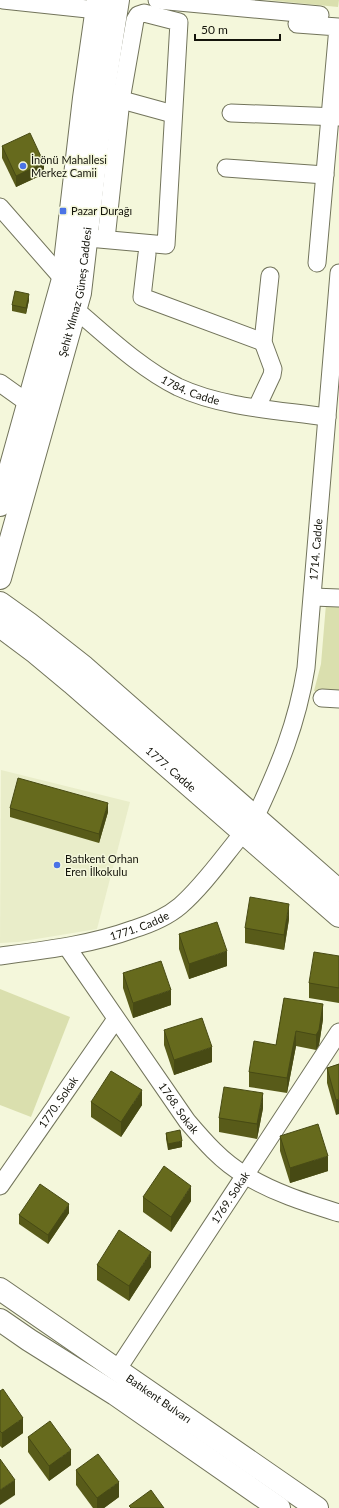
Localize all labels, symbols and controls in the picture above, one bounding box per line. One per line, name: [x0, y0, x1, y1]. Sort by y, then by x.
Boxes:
scale bar: [195, 16, 280, 42]
text: 50 m: [201, 22, 228, 37]
place label: İnönü Mahallesi Merkez Camii: [31, 153, 107, 179]
marker: İnönü Mahallesi Merkez Camii: [18, 161, 28, 171]
place label: Pazar Durağı: [71, 204, 132, 217]
marker: Pazar Durağı: [58, 206, 68, 216]
street label: Şehit Yılmaz Güneş Caddesi: [55, 226, 94, 358]
street label: 1784. Cadde: [159, 372, 221, 407]
street label: 1714. Cadde: [306, 518, 324, 581]
street label: 1777. Cadde: [144, 744, 199, 794]
place label: Batıkent Orhan Eren İlkokulu: [65, 852, 139, 878]
marker: Batıkent Orhan Eren İlkokulu: [52, 860, 62, 870]
street label: 1771. Cadde: [108, 908, 171, 942]
street label: 1770. Sokak: [35, 1073, 80, 1130]
street label: 1768. Sokak: [156, 1080, 202, 1136]
street label: 1769. Sokak: [208, 1168, 252, 1226]
street label: Batıkent Bulvarı: [124, 1371, 194, 1425]

